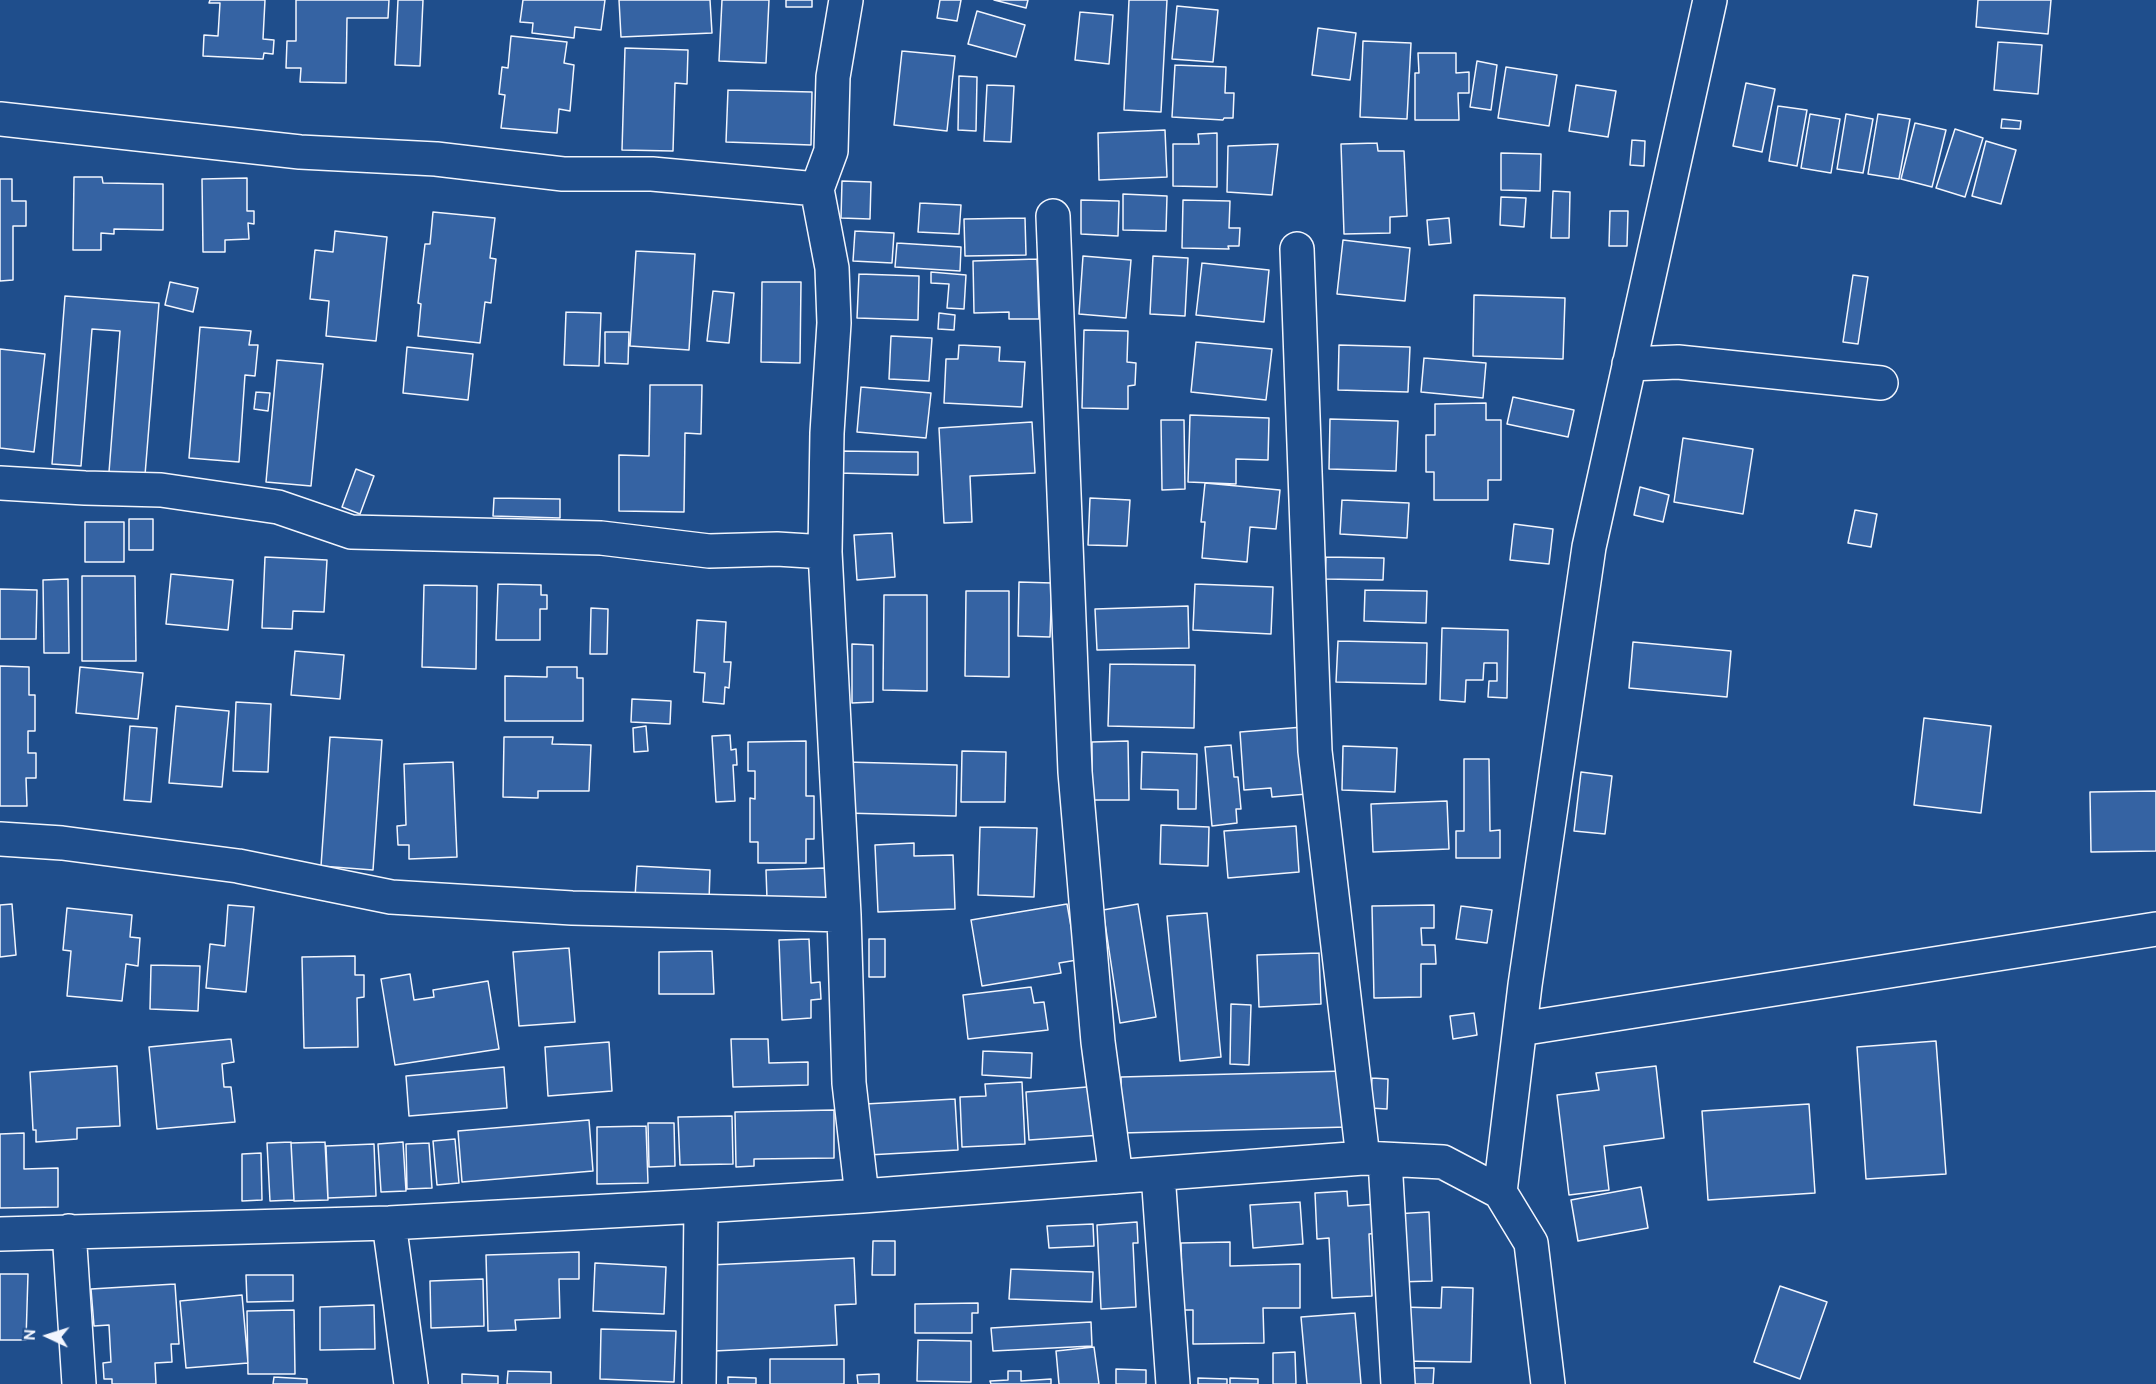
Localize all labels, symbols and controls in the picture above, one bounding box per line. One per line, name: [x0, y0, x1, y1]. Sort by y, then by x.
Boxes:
north arrow: [18, 1306, 78, 1366]
text: N: [20, 1328, 39, 1341]

